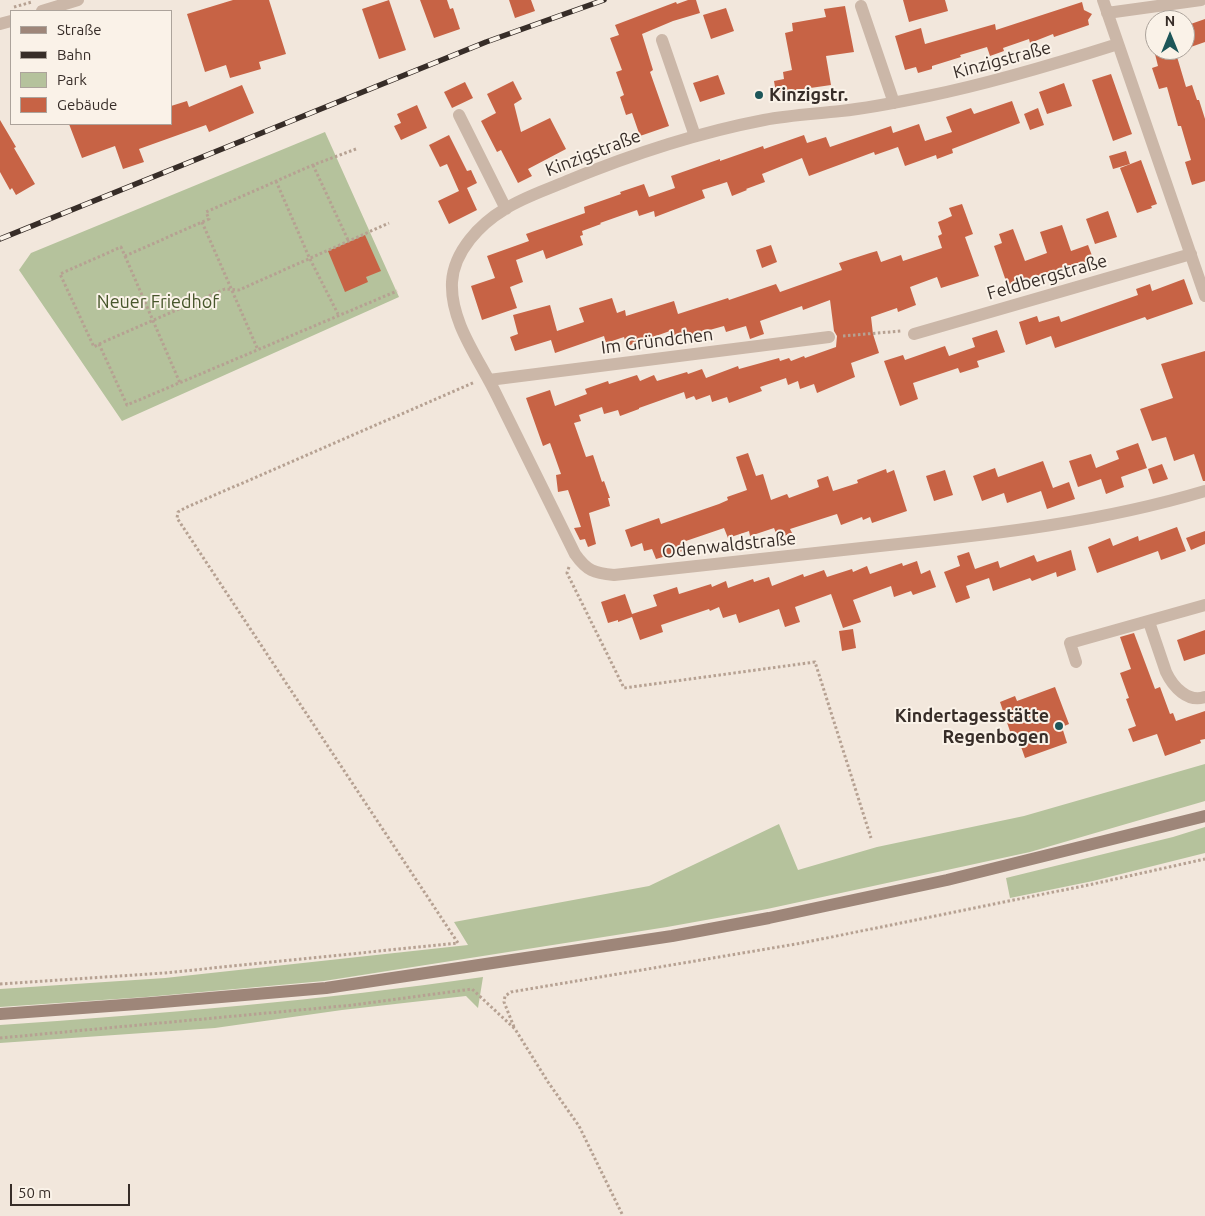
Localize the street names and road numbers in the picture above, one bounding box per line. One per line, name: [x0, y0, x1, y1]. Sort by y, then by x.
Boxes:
street label: Kinzigstraße: [951, 37, 1053, 83]
street label: Kinzigstraße: [542, 125, 644, 181]
street label: Feldbergstraße: [984, 250, 1110, 304]
street label: Im Gründchen: [600, 323, 714, 359]
street label: Odenwaldstraße: [661, 527, 797, 563]

